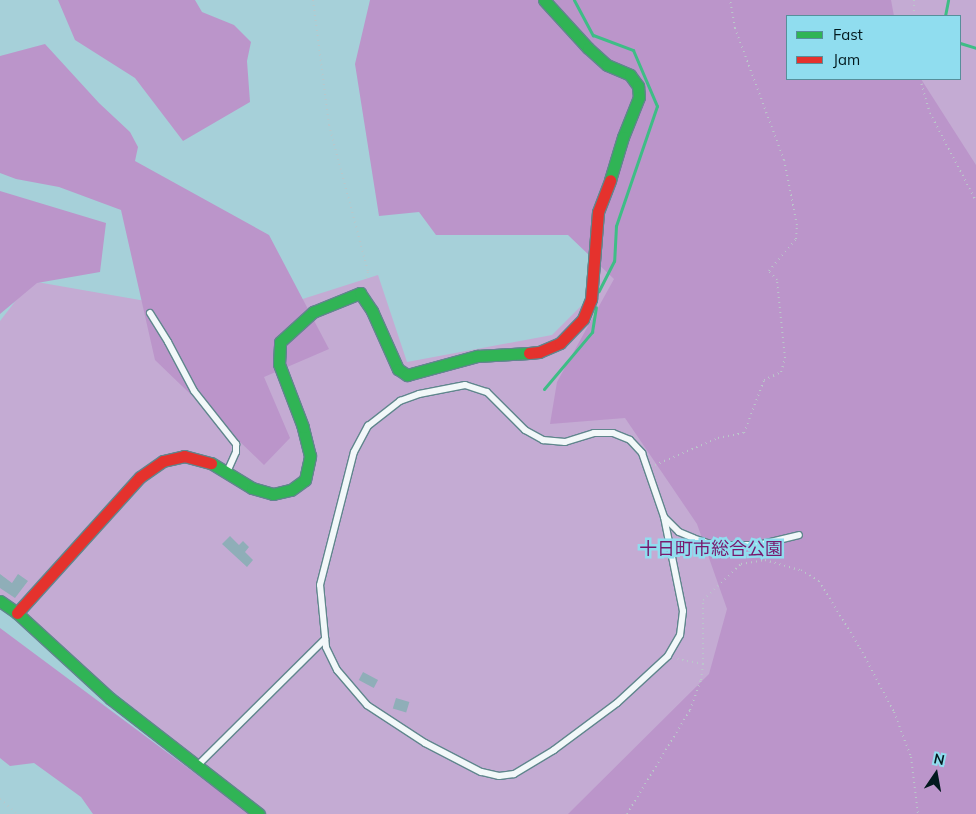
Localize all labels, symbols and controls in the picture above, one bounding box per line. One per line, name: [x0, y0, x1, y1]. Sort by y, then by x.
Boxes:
legend: [786, 15, 961, 80]
text: Fast: [833, 25, 863, 44]
text: Jam: [833, 50, 860, 69]
park label: 十日町市総合公園: [639, 538, 783, 560]
north arrow: [911, 749, 961, 799]
text: N: [932, 749, 946, 769]

